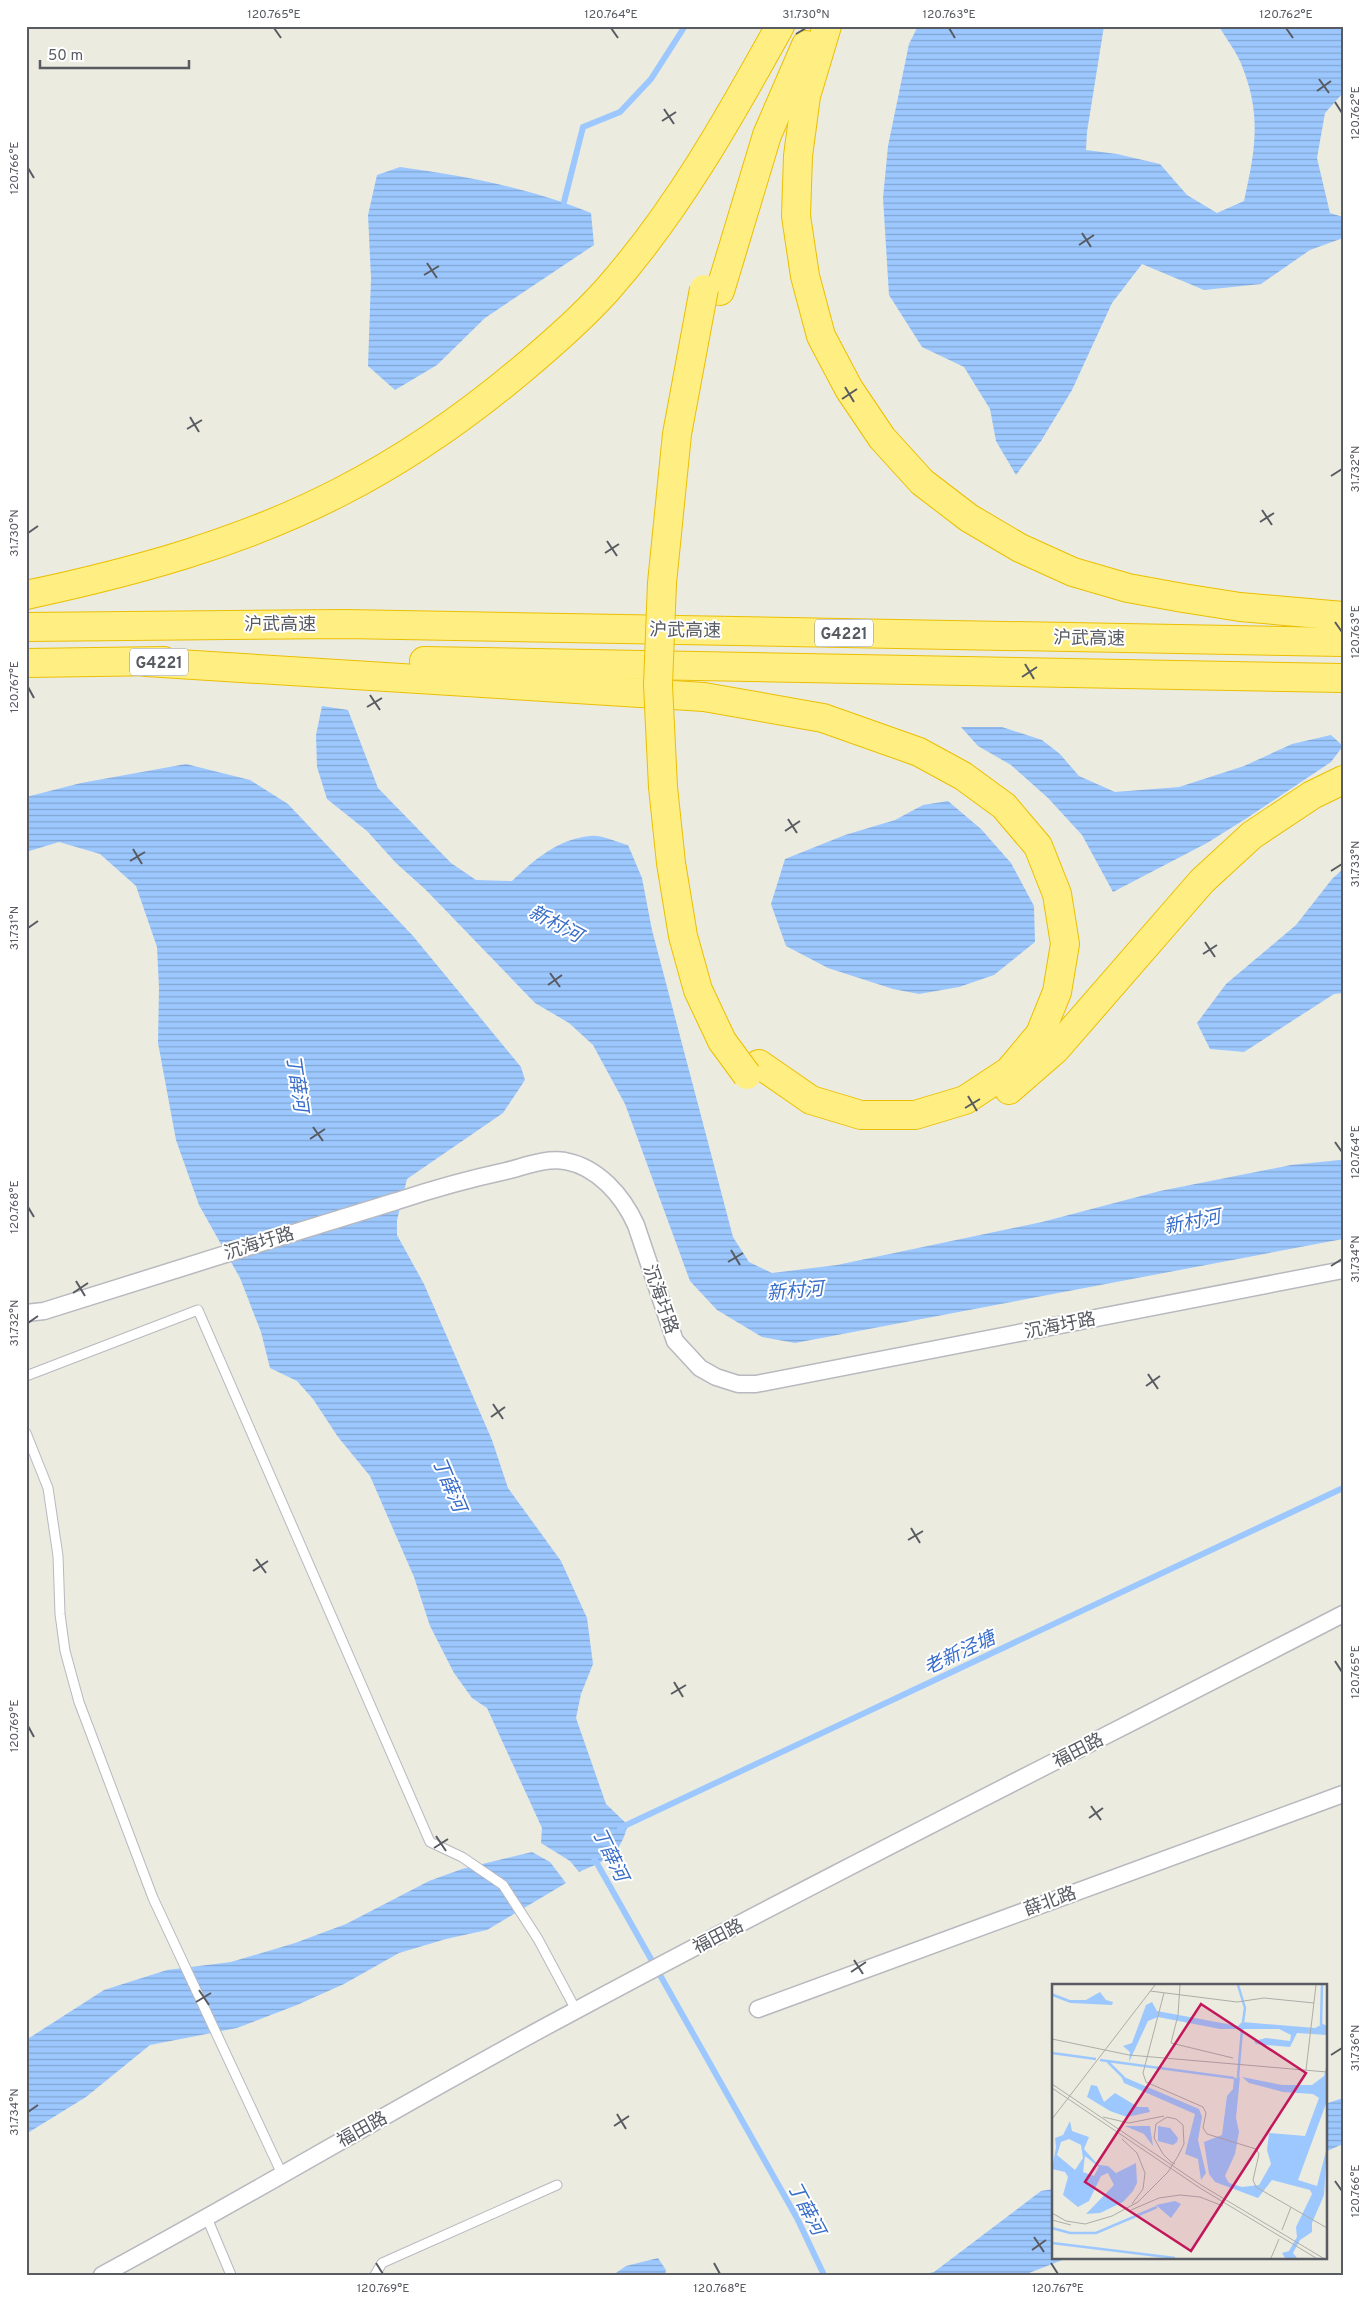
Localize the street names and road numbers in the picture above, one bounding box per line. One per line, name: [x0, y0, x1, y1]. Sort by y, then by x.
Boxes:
street label: 沪武高速: [244, 614, 316, 637]
street label: 沪武高速: [649, 619, 721, 644]
road number: G4221: [815, 620, 873, 646]
street label: 沪武高速: [1053, 627, 1125, 652]
road number: G4221: [130, 649, 188, 676]
street label: 沉海圩路: [222, 1223, 297, 1266]
street label: 沉海圩路: [637, 1262, 682, 1337]
street label: 沉海圩路: [1023, 1308, 1098, 1345]
street label: 福田路: [1049, 1729, 1108, 1774]
street label: 薛北路: [1021, 1882, 1080, 1922]
street label: 福田路: [689, 1915, 748, 1960]
street label: 福田路: [334, 2107, 392, 2153]

